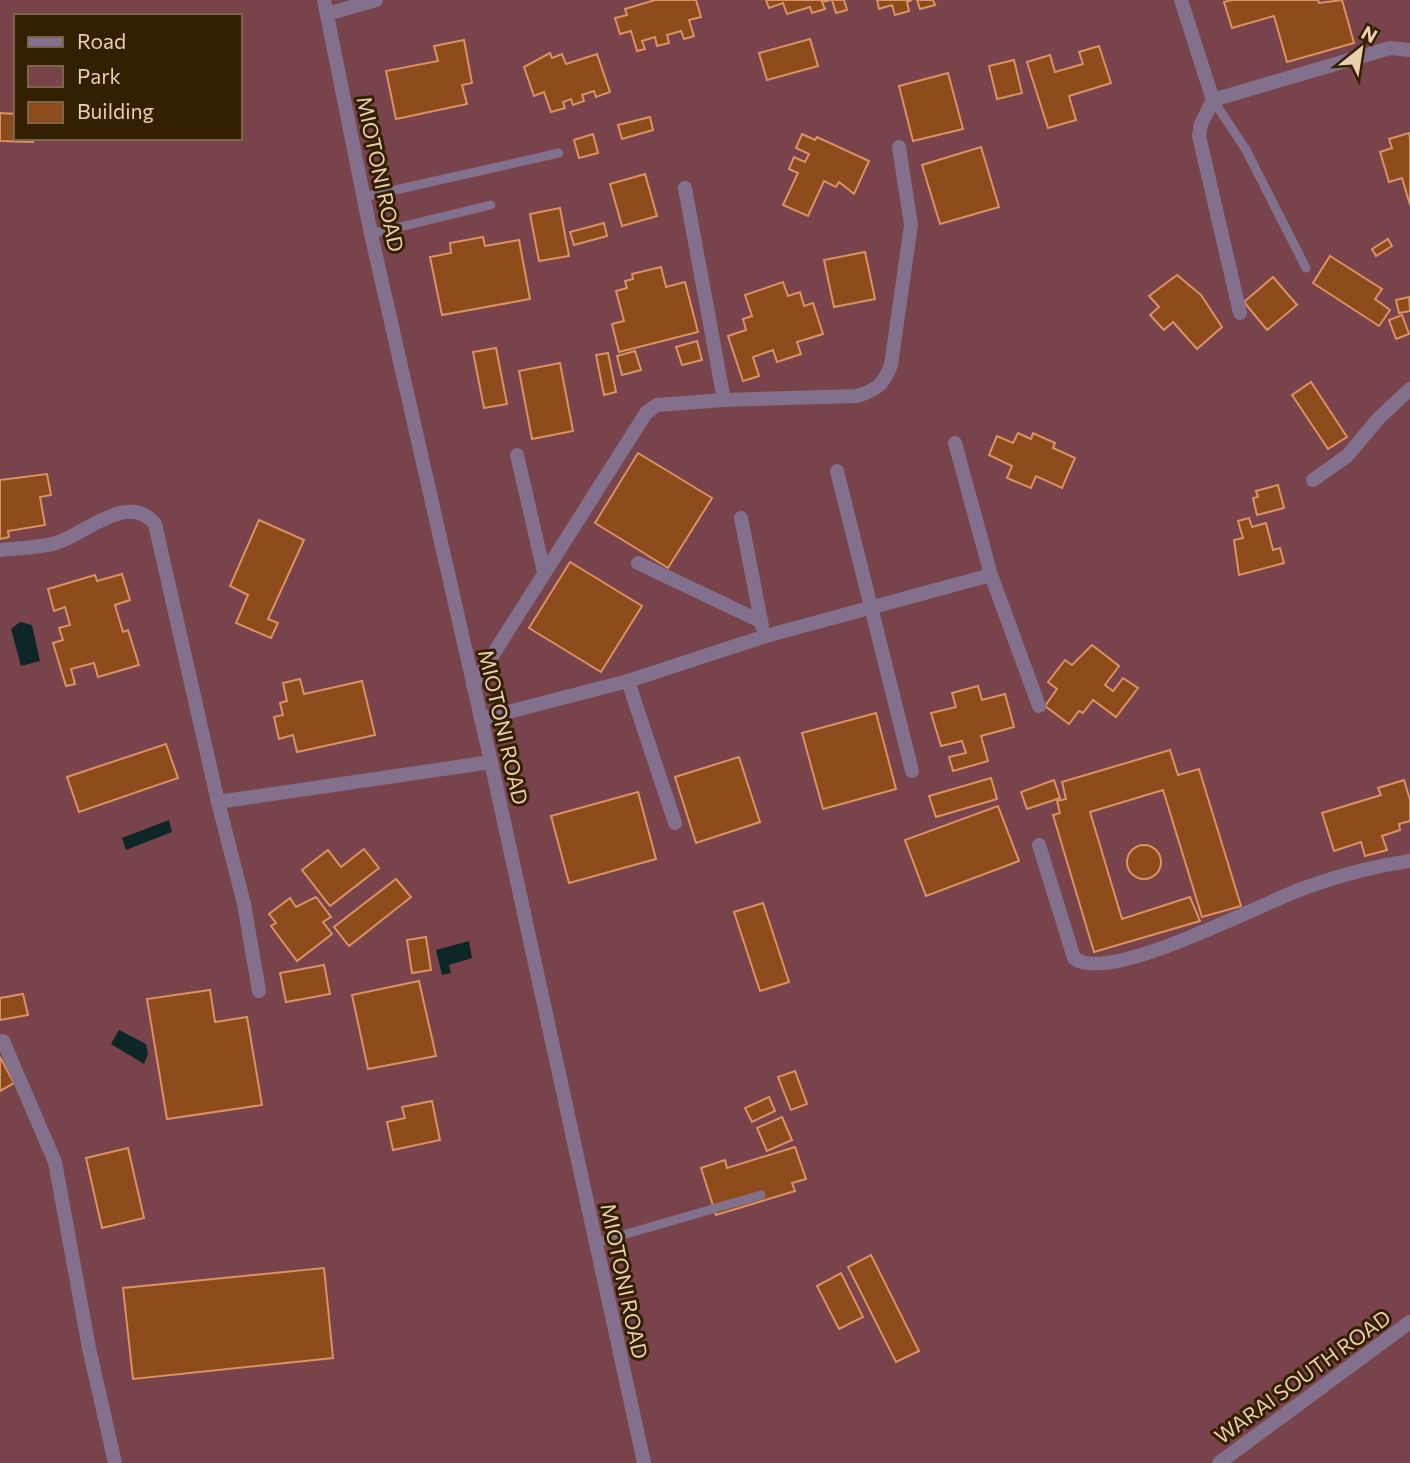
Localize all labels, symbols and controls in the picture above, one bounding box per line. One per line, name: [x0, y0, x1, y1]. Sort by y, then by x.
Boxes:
legend: [14, 14, 242, 140]
north arrow: [1326, 14, 1396, 84]
text: N: [1358, 20, 1382, 47]
text: Road: [77, 28, 126, 53]
text: Park: [77, 63, 121, 88]
street label: MIOTONI ROAD: [352, 94, 410, 254]
text: Building: [77, 98, 154, 123]
street label: MIOTONI ROAD: [474, 647, 534, 807]
street label: MIOTONI ROAD: [596, 1201, 654, 1361]
street label: WARAI SOUTH ROAD: [1209, 1304, 1395, 1448]

